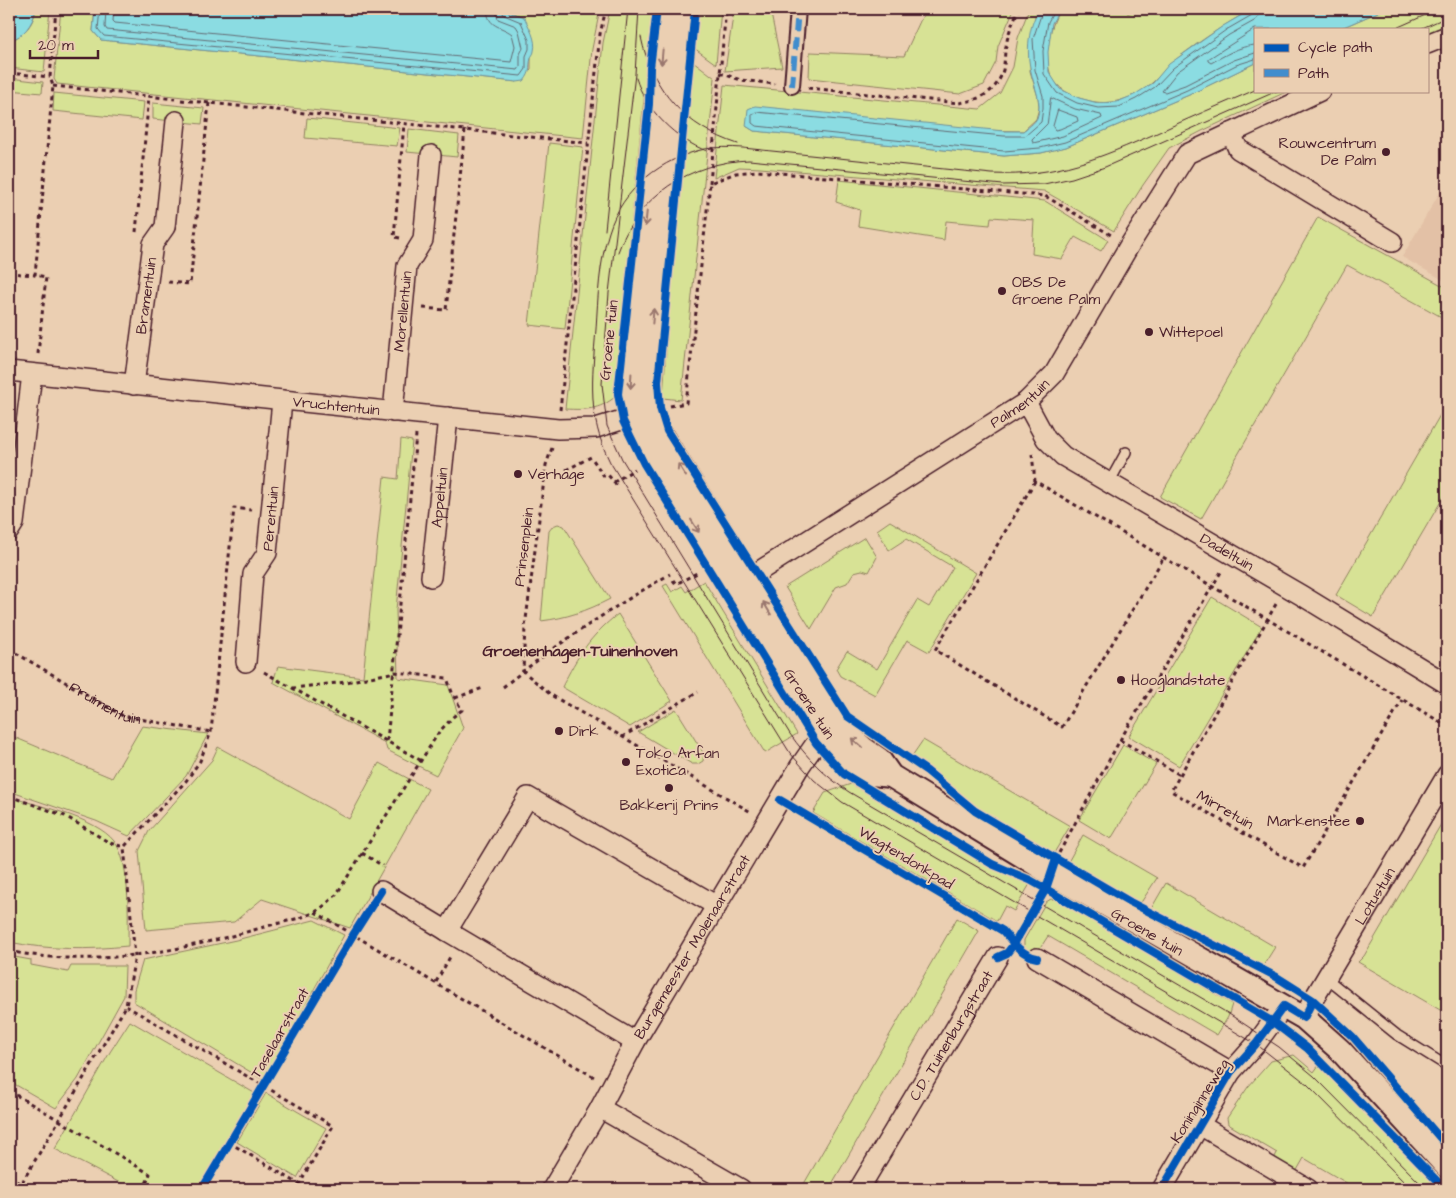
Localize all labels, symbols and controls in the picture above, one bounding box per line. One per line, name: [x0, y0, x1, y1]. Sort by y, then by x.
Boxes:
scale bar: [30, 28, 98, 60]
legend: [1254, 28, 1428, 92]
text: 20 m: [38, 35, 74, 56]
text: Cycle path: [1298, 37, 1373, 59]
one-way arrow: [657, 49, 667, 65]
text: Path: [1298, 63, 1329, 84]
place label: Rouwcentrum De Palm: [1278, 133, 1376, 171]
marker: Rouwcentrum De Palm: [1380, 146, 1392, 158]
one-way arrow: [641, 211, 651, 227]
street label: Bramentuin: [130, 256, 162, 336]
street label: Morellentuin: [388, 270, 417, 353]
place label: OBS De Groene Palm: [1012, 272, 1100, 310]
marker: OBS De Groene Palm: [996, 285, 1008, 297]
street label: Groene tuin: [594, 298, 624, 381]
one-way arrow: [649, 309, 658, 325]
place label: Wittepoel: [1159, 322, 1223, 343]
marker: Wittepoel: [1143, 326, 1155, 338]
one-way arrow: [627, 373, 636, 389]
street label: Palmentuin: [986, 373, 1055, 433]
street label: Vruchtentuin: [292, 391, 381, 421]
one-way arrow: [676, 463, 686, 477]
place label: Verhage: [528, 464, 585, 486]
street label: Appeltuin: [426, 466, 453, 529]
marker: Verhage: [512, 468, 524, 480]
street label: Perentuin: [257, 485, 284, 552]
street label: Prinsenplein: [509, 506, 539, 588]
one-way arrow: [690, 519, 700, 533]
street label: Dadeltuin: [1196, 528, 1258, 576]
one-way arrow: [761, 602, 771, 616]
district label: Groenenhagen-Tuinenhoven: [482, 640, 678, 664]
street label: Groene tuin: [778, 665, 840, 744]
place label: Hooglandstate: [1131, 670, 1225, 692]
marker: Hooglandstate: [1115, 674, 1127, 686]
street label: Pruimentuin: [66, 676, 143, 730]
place label: Dirk: [569, 721, 599, 742]
marker: Dirk: [553, 725, 565, 737]
one-way arrow: [850, 737, 863, 748]
place label: Toko Arfan Exotica: [636, 743, 720, 781]
marker: Toko Arfan Exotica: [620, 756, 632, 768]
marker: Bakkerij Prins: [663, 782, 675, 794]
street label: Mirretuin: [1193, 785, 1258, 835]
place label: Bakkerij Prins: [619, 795, 719, 816]
place label: Markenstee: [1267, 811, 1350, 832]
marker: Markenstee: [1354, 815, 1366, 827]
street label: Wagtendonkpad: [854, 821, 958, 896]
street label: Burgemeester Molenaarstraat: [629, 850, 755, 1043]
street label: Lotustuin: [1350, 863, 1400, 929]
street label: Groene tuin: [1107, 903, 1187, 961]
street label: C.D. Tuinenburgstraat: [904, 966, 998, 1104]
street label: Taselaarstraat: [245, 984, 315, 1082]
street label: Koninginneweg: [1166, 1055, 1235, 1148]

